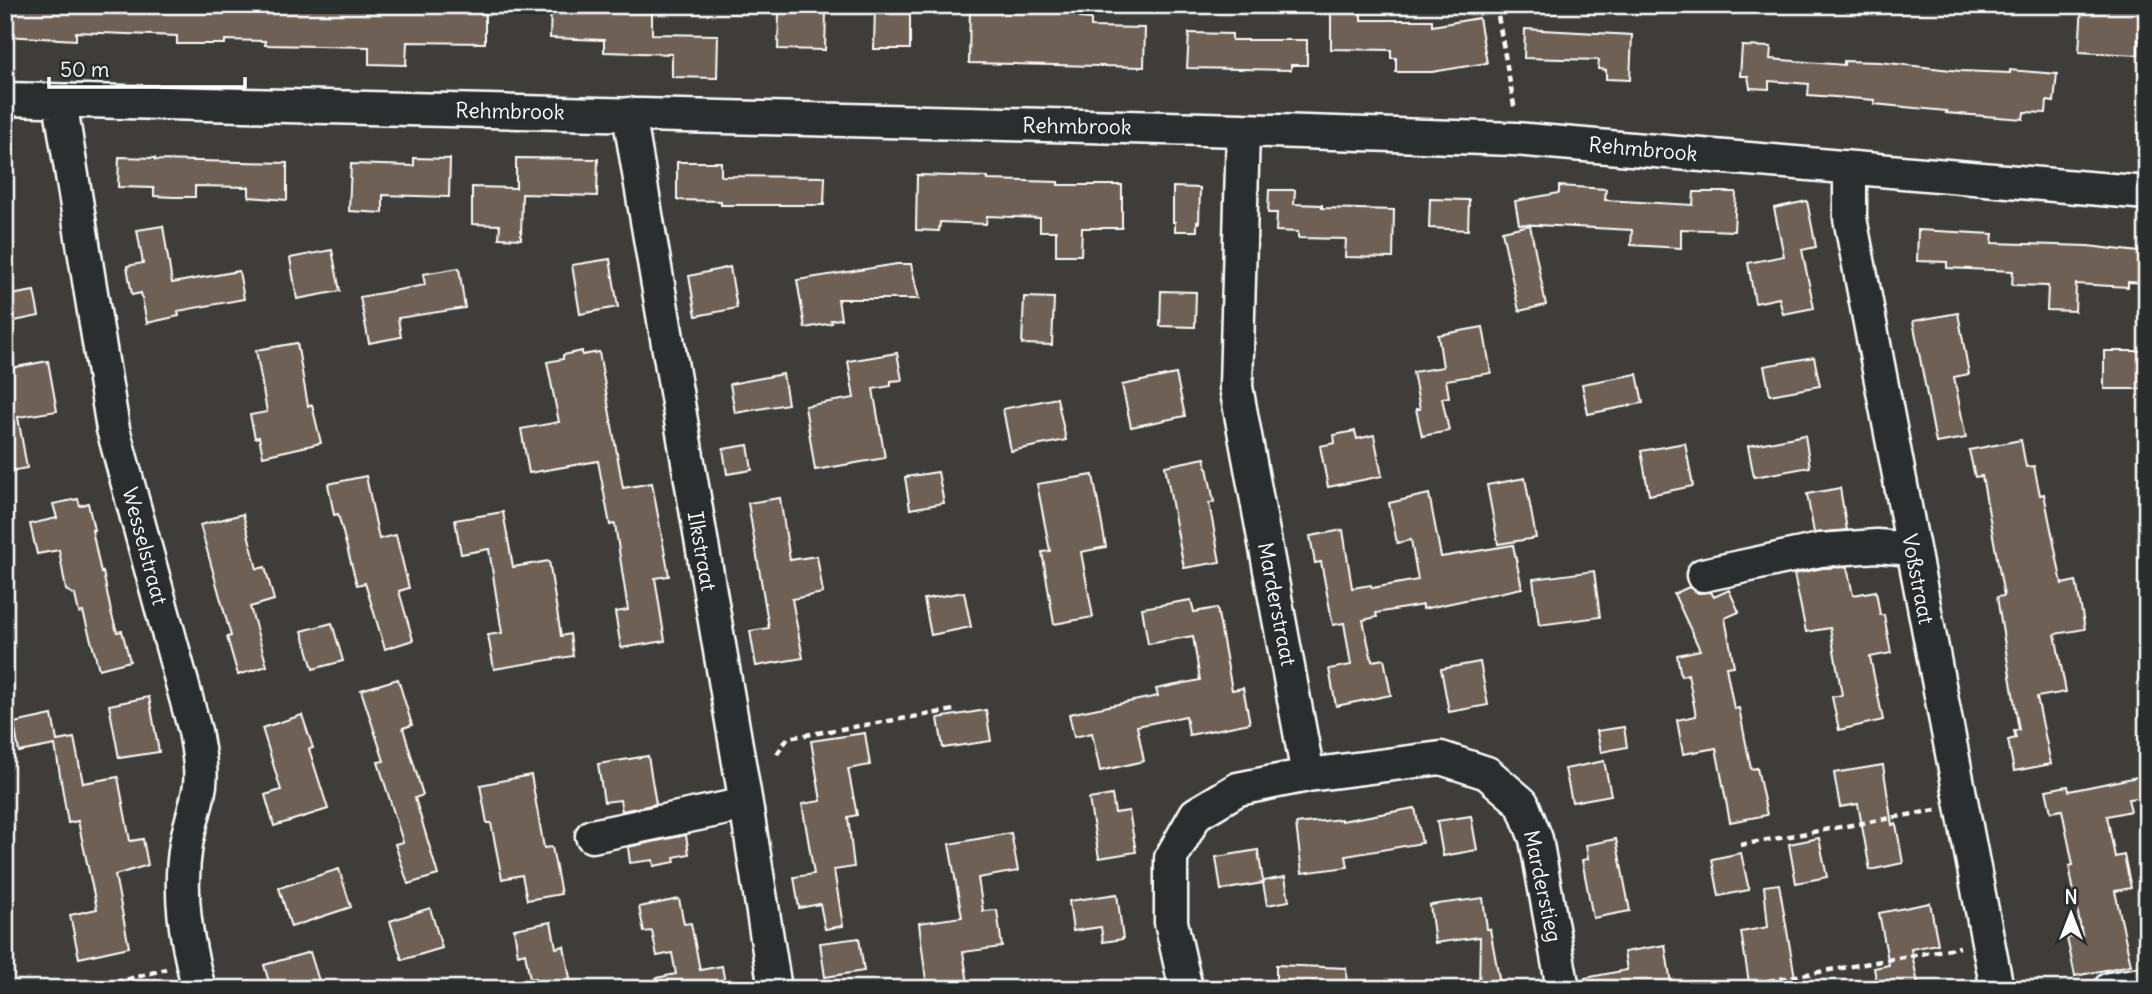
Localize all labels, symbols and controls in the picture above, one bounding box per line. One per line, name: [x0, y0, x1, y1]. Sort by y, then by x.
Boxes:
scale bar: [49, 46, 245, 90]
text: 50 m: [60, 56, 109, 83]
street label: Rehmbrook: [455, 97, 565, 125]
street label: Rehmbrook: [1022, 112, 1132, 140]
street label: Rehmbrook: [1587, 131, 1699, 167]
street label: Wesselstraat: [116, 484, 174, 608]
street label: Ilkstraat: [682, 509, 722, 593]
street label: Voßstraat: [1896, 532, 1940, 626]
street label: Marderstraat: [1252, 540, 1302, 668]
street label: Marderstieg: [1518, 828, 1568, 944]
north arrow: [2036, 878, 2106, 948]
text: N: [2064, 885, 2078, 909]

